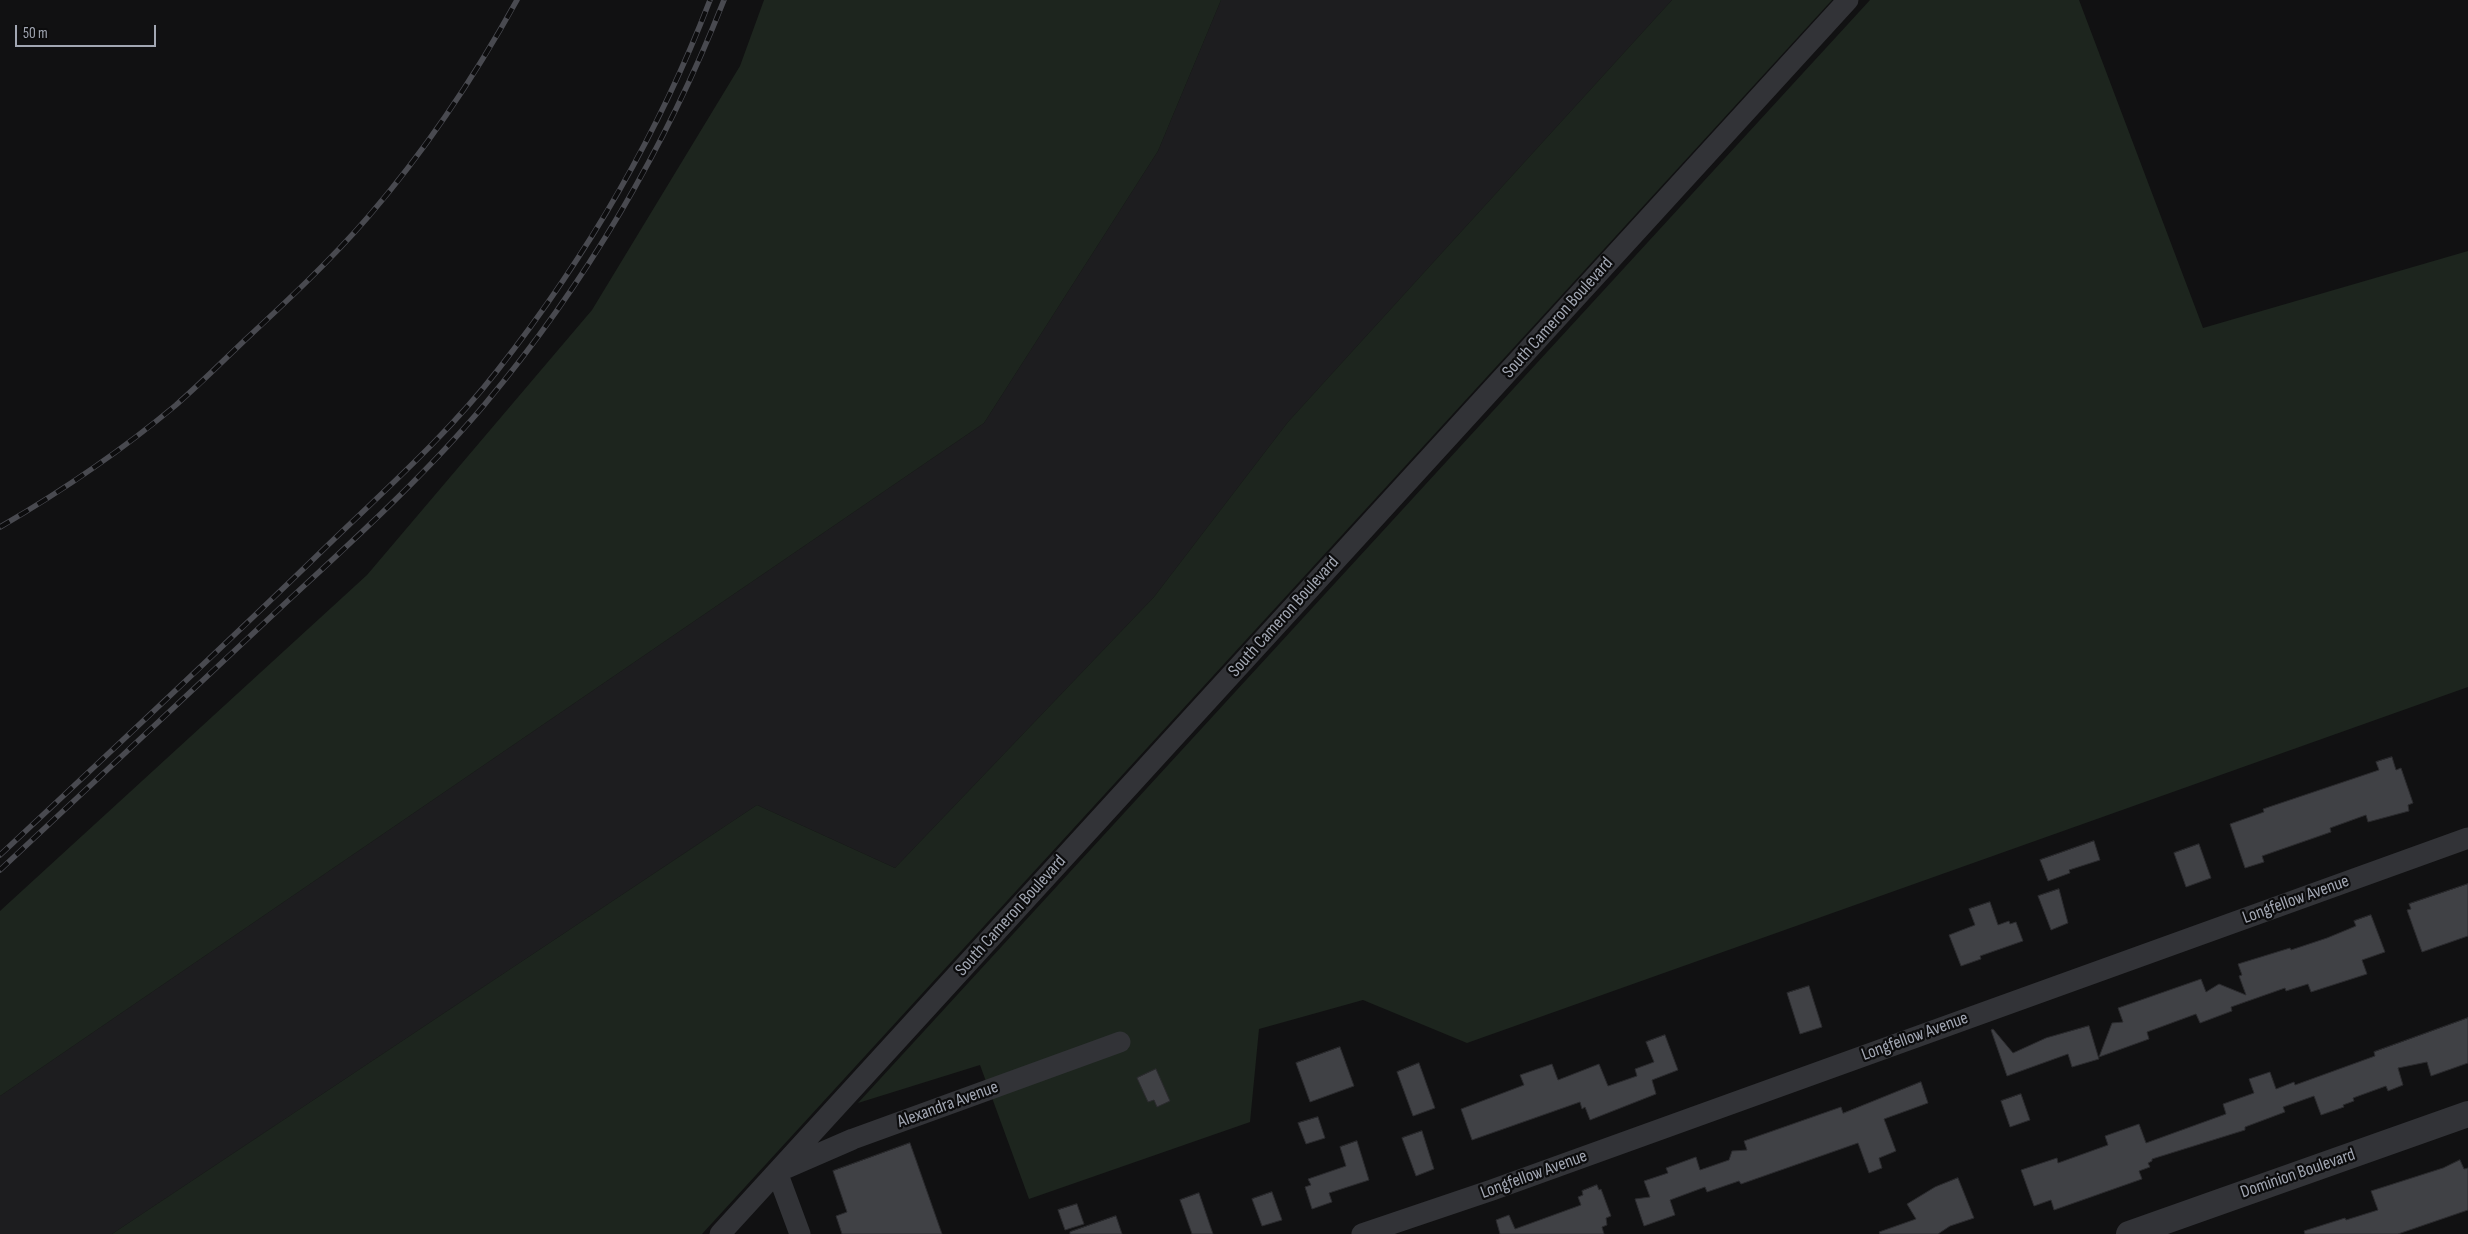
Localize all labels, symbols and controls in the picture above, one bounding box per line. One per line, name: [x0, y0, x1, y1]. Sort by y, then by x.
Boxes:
scale bar: [18, 15, 159, 47]
text: 50 m: [23, 24, 48, 43]
street label: South Cameron Boulevard: [1498, 253, 1618, 383]
street label: South Cameron Boulevard: [1224, 552, 1344, 682]
street label: South Cameron Boulevard: [951, 851, 1071, 981]
street label: Longfellow Avenue: [2240, 871, 2352, 929]
street label: Longfellow Avenue: [1859, 1008, 1971, 1066]
street label: Alexandra Avenue: [895, 1077, 1001, 1133]
street label: Dominion Boulevard: [2238, 1144, 2358, 1204]
street label: Longfellow Avenue: [1478, 1146, 1590, 1204]

